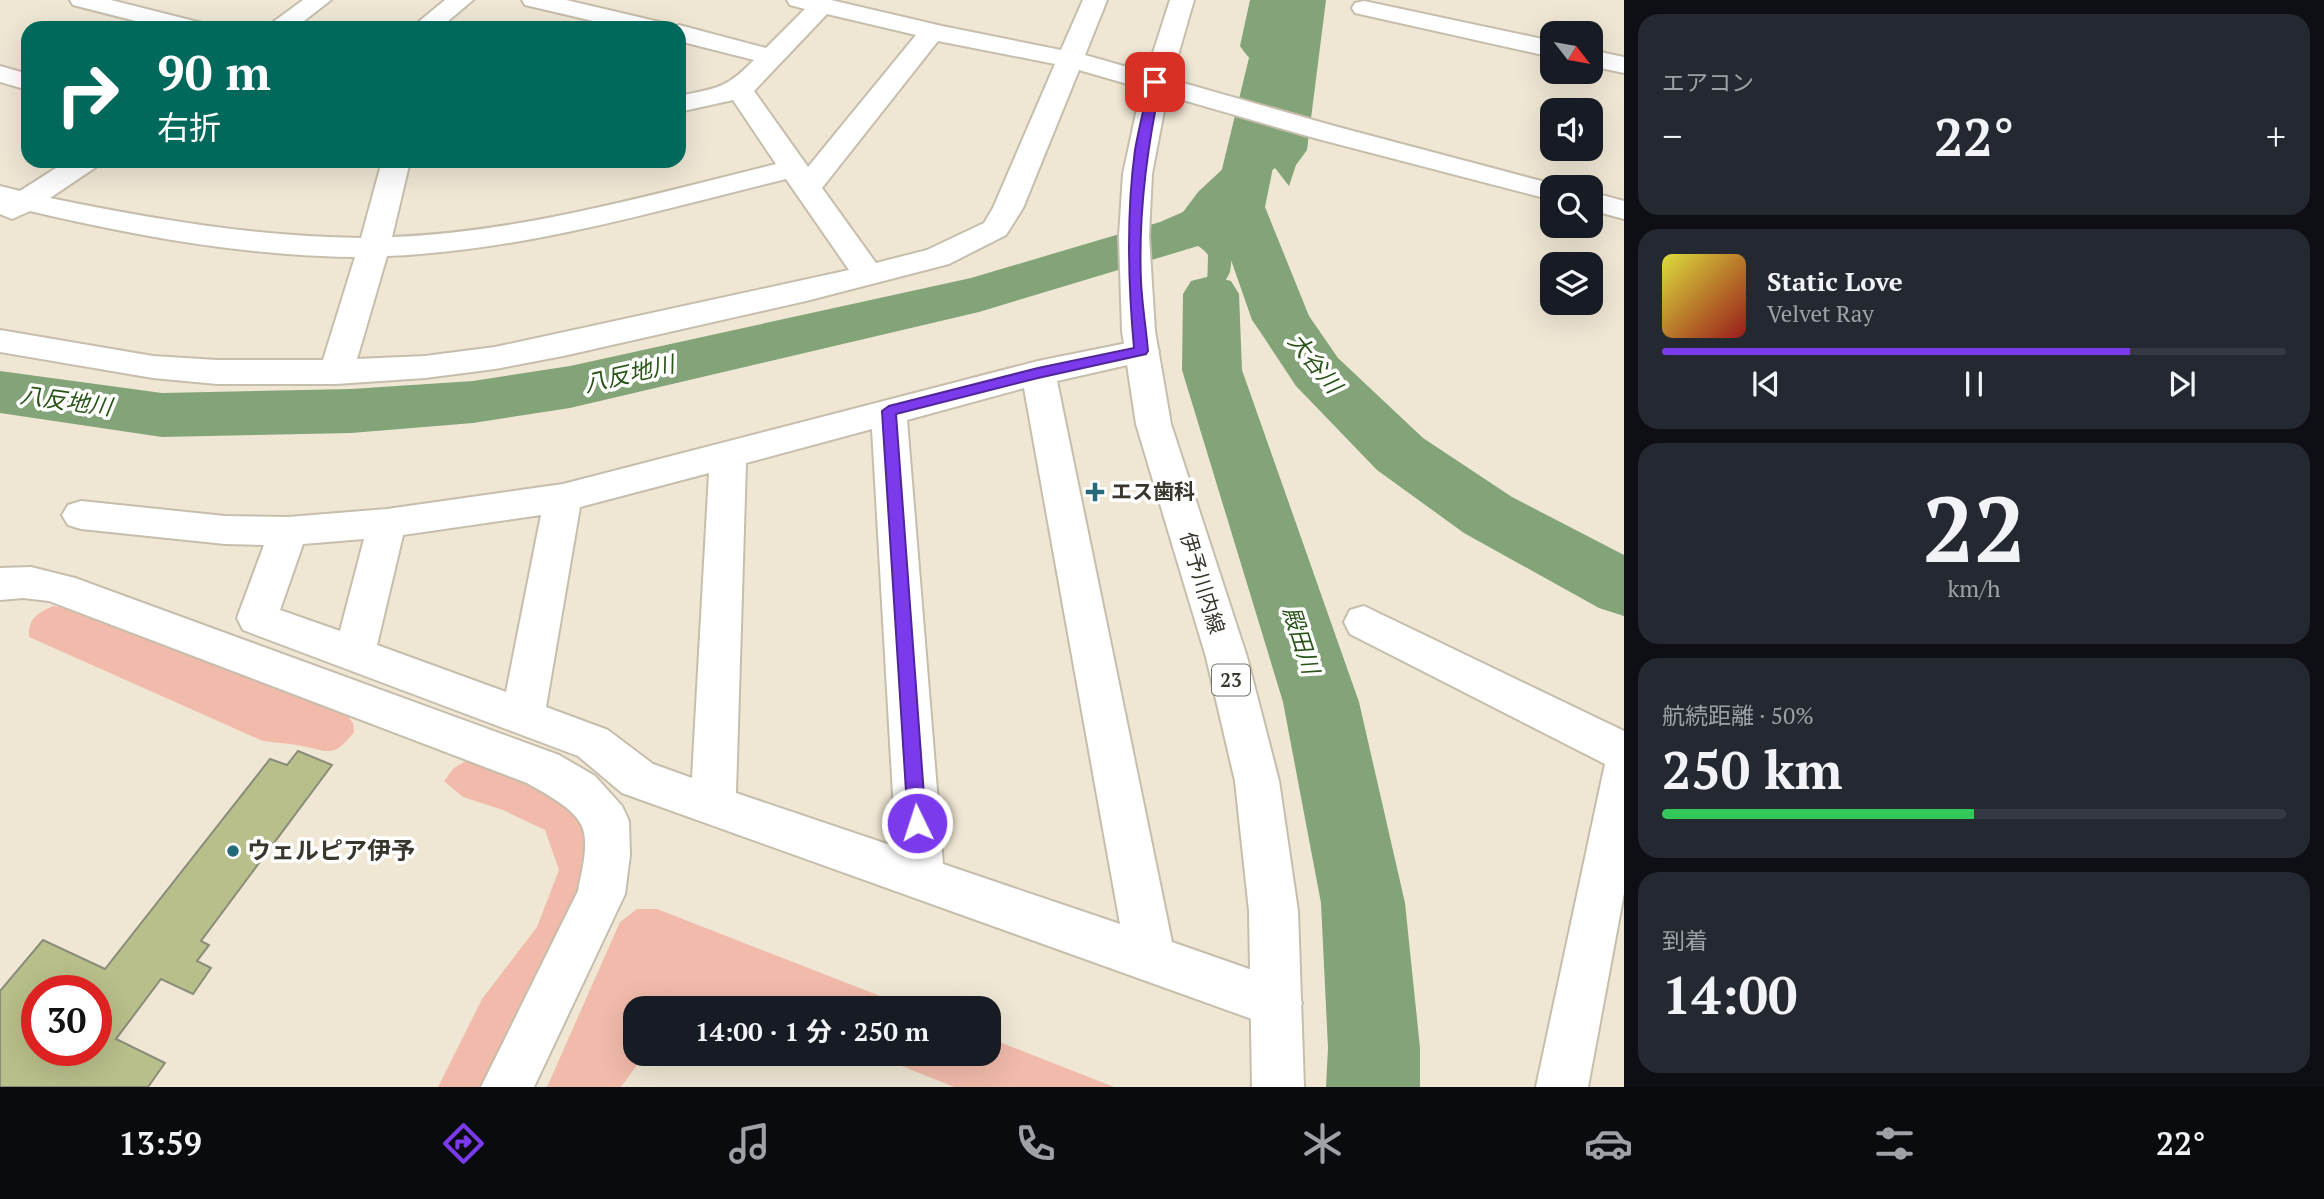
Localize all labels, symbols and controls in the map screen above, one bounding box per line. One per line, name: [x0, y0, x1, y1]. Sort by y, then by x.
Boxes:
north arrow: [1540, 21, 1603, 84]
map controls: [1540, 21, 1603, 315]
text: 90 m: [157, 39, 271, 104]
icon: right: [42, 49, 133, 140]
pin: [1125, 52, 1185, 112]
icon: arrive: [1136, 63, 1174, 101]
text: エアコン: [1662, 67, 1754, 98]
button: sound: [1540, 98, 1603, 161]
text: 22°: [1934, 102, 2014, 171]
text: 右折: [157, 106, 221, 148]
text: −: [1662, 111, 1682, 161]
text: +: [2266, 111, 2286, 161]
button: search: [1540, 175, 1603, 238]
button: layers: [1540, 252, 1603, 315]
text: Static Love: [1767, 264, 1903, 298]
text: Velvet Ray: [1767, 298, 1874, 329]
water label: 大谷川: [1282, 326, 1351, 402]
water label: 八反地川: [581, 347, 680, 399]
icon: previous: [1747, 365, 1785, 403]
icon: pause: [1955, 365, 1993, 403]
icon: next: [2163, 365, 2201, 403]
water label: 八反地川: [18, 379, 117, 423]
text: 22: [1923, 467, 2025, 588]
place label: エス歯科: [1111, 477, 1195, 505]
marker: エス歯科: [1085, 482, 1105, 502]
street label: 伊予川内線: [1174, 528, 1232, 637]
text: km/h: [1947, 573, 2001, 604]
water label: 殿田川: [1276, 602, 1328, 680]
road number: 23: [1212, 664, 1250, 695]
text: 航続距離 · 50%: [1662, 700, 1814, 731]
text: 250 km: [1662, 735, 1843, 804]
position arrow: [880, 786, 954, 860]
place label: ウェルピア伊予: [247, 834, 415, 866]
marker: ウェルピア伊予: [225, 843, 241, 859]
text: 到着: [1662, 925, 1708, 956]
text: 14:00: [1662, 960, 1797, 1029]
speed limit sign: 30: [21, 975, 112, 1066]
text: 14:00 · 1 分 · 250 m: [695, 1014, 929, 1048]
icon: directions: [439, 1119, 488, 1168]
icon: music: [725, 1119, 774, 1168]
icon: phone: [1011, 1119, 1060, 1168]
icon: climate: [1298, 1119, 1347, 1168]
icon: car: [1584, 1119, 1633, 1168]
icon: filters: [1870, 1119, 1919, 1168]
text: 13:59: [119, 1122, 202, 1164]
text: 22°: [2156, 1122, 2205, 1164]

